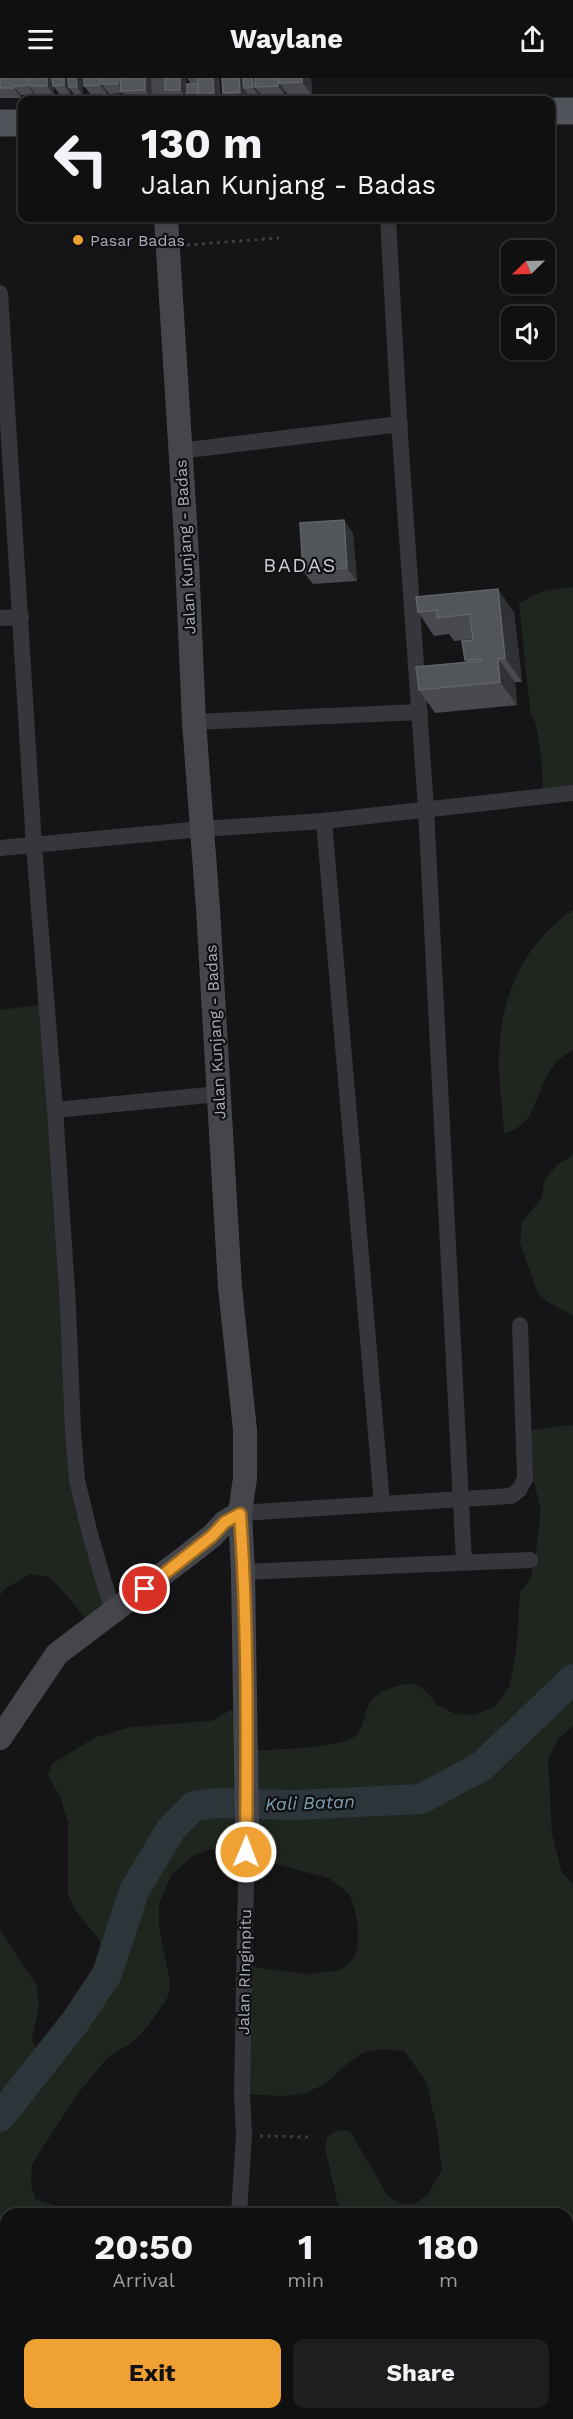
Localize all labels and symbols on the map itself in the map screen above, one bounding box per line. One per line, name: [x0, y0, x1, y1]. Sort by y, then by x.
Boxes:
place label: Pasar Badas: [90, 231, 185, 250]
marker: Pasar Badas: [71, 233, 85, 247]
north arrow: [501, 240, 555, 294]
street label: Jalan Kunjang - Badas: [171, 459, 200, 635]
district label: BADAS: [263, 553, 337, 577]
street label: Jalan Kunjang - Badas: [201, 944, 230, 1120]
pin: [119, 1563, 170, 1614]
water label: Kali Batan: [265, 1790, 355, 1815]
position arrow: [214, 1820, 278, 1884]
street label: Jalan RInginpitu: [234, 1909, 255, 2035]

